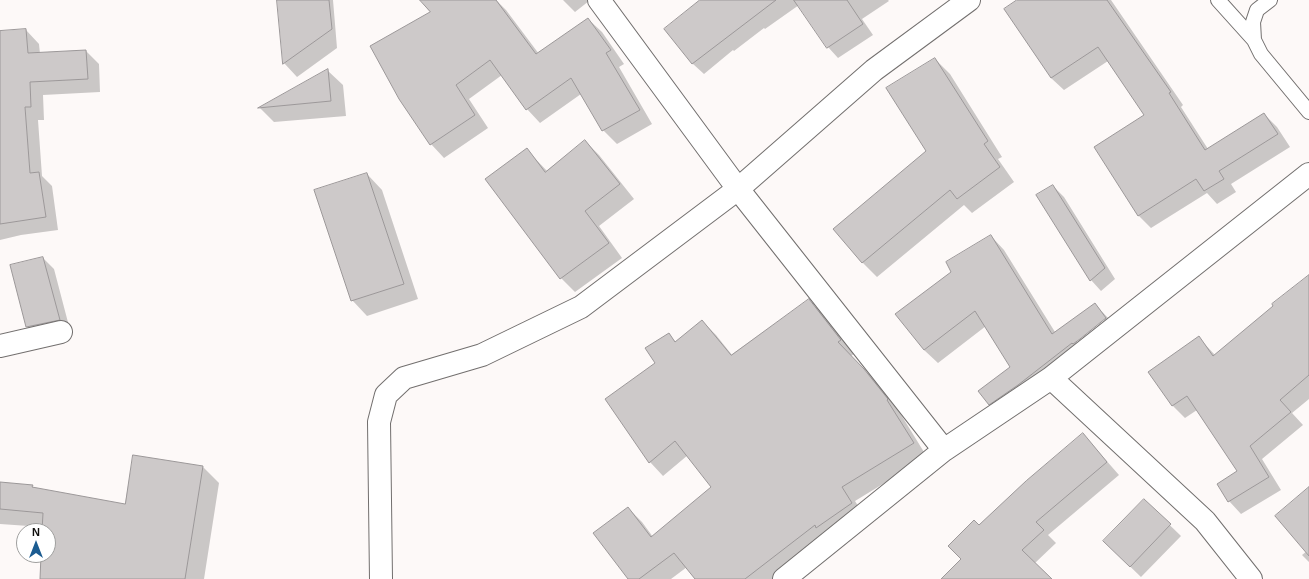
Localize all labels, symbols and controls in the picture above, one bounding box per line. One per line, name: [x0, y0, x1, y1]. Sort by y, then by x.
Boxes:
north arrow: [16, 523, 56, 563]
text: N: [32, 526, 40, 538]

